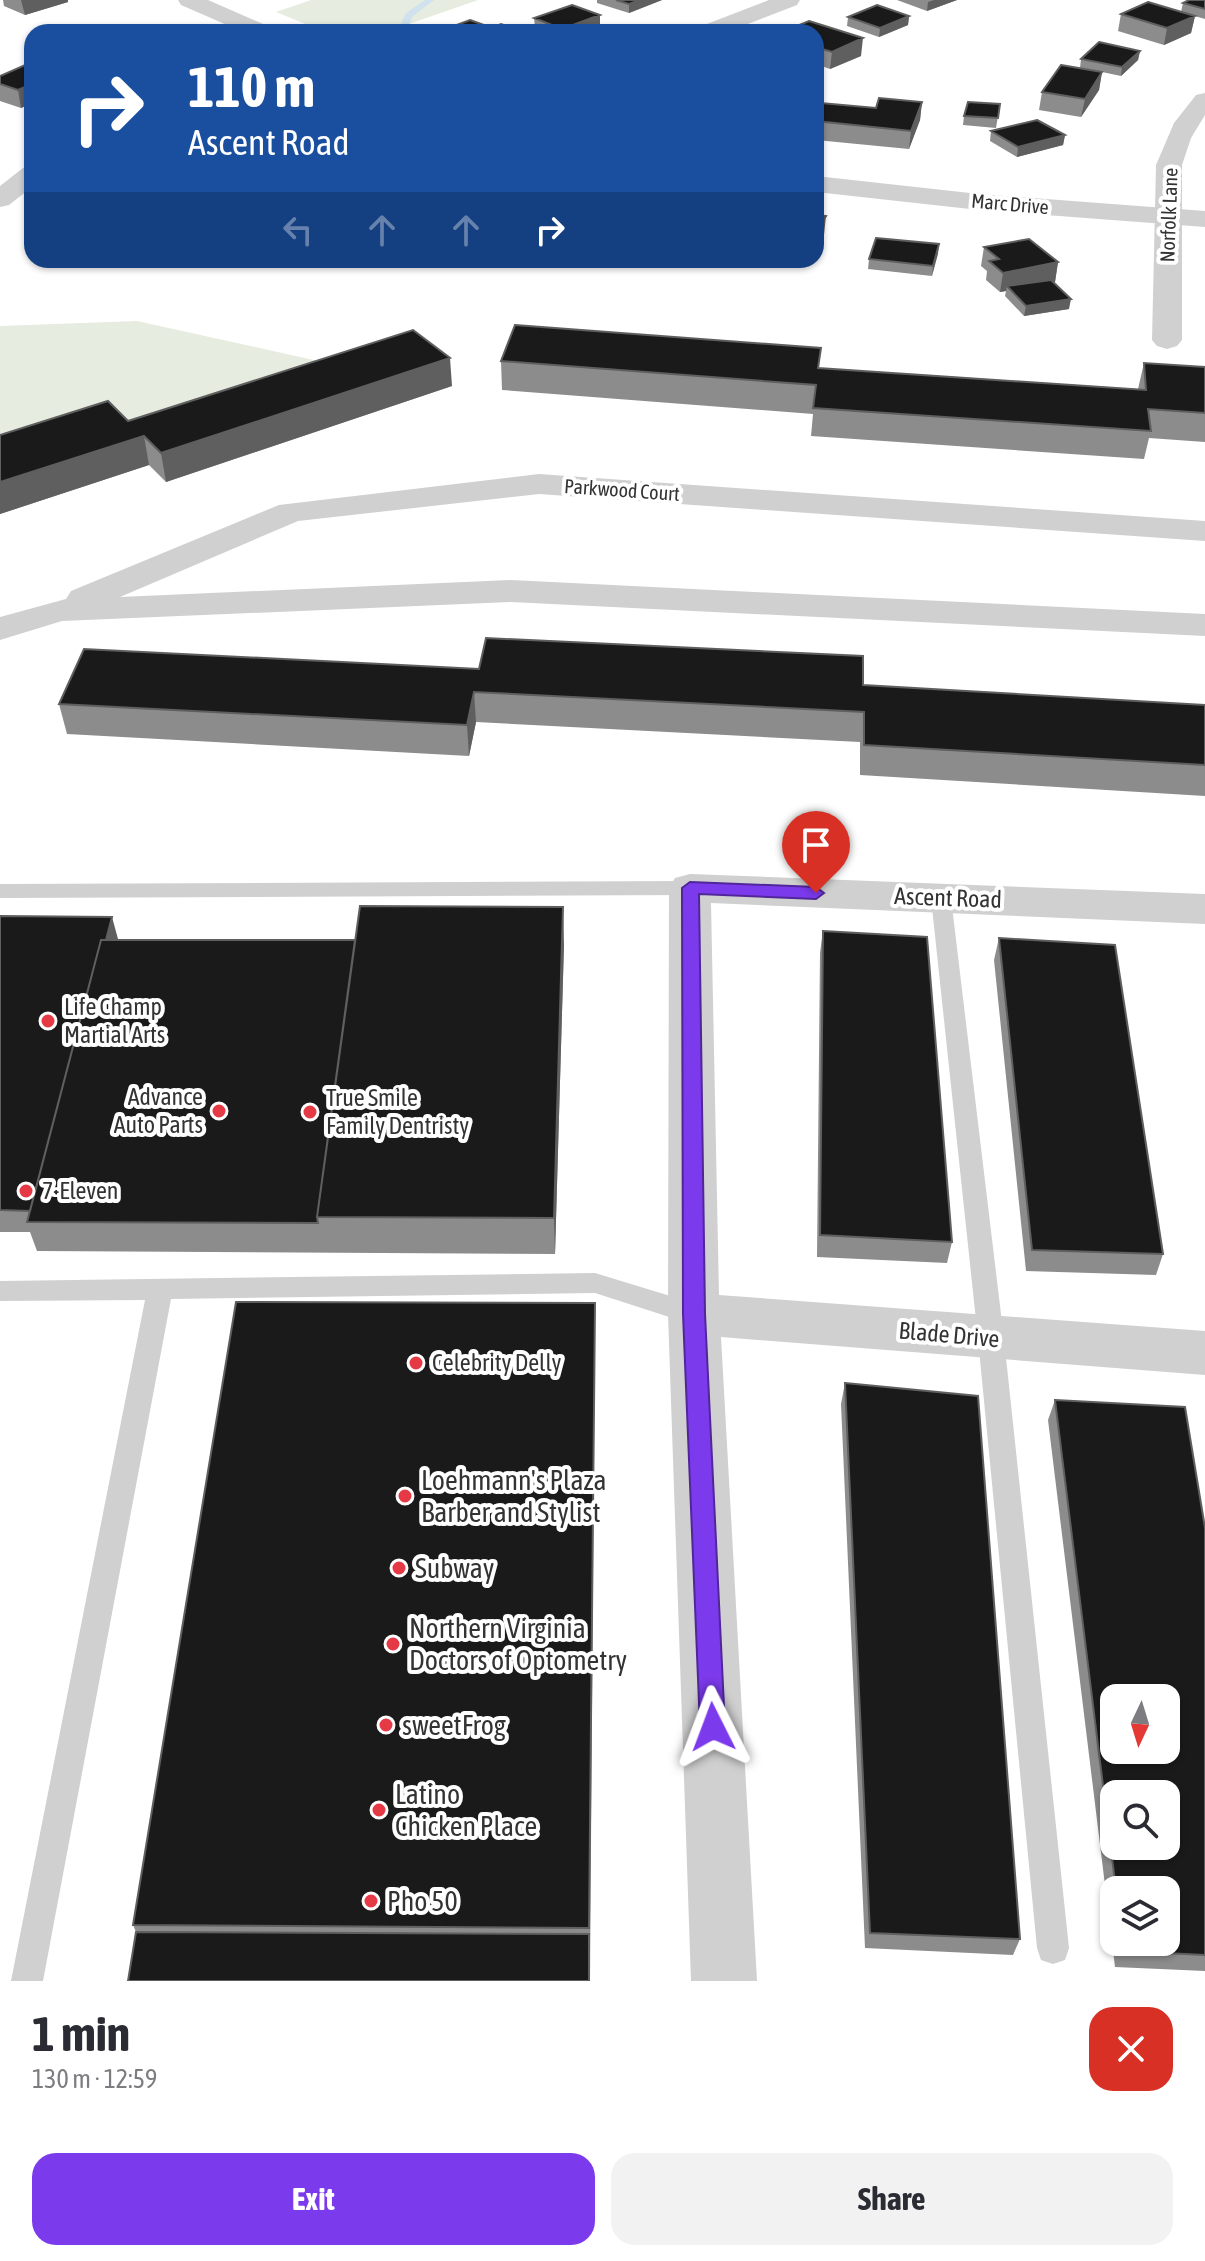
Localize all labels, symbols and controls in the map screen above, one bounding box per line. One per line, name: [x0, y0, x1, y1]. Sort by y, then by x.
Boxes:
text: 110 m: [188, 55, 315, 119]
icon: right: [56, 56, 160, 160]
text: Ascent Road: [188, 121, 350, 163]
street label: Norfolk Lane: [1155, 167, 1182, 263]
street label: Marc Drive: [970, 189, 1050, 218]
icon: left: [276, 208, 320, 252]
icon: ahead: [360, 208, 404, 252]
icon: ahead: [444, 208, 488, 252]
icon: right: [528, 208, 572, 252]
street label: Parkwood Court: [564, 474, 681, 505]
pin: [782, 811, 850, 893]
icon: arrive: [794, 823, 838, 867]
street label: Ascent Road: [894, 882, 1002, 913]
place label: Life Champ Martial Arts: [64, 993, 165, 1048]
marker: Life Champ Martial Arts: [39, 1012, 57, 1030]
place label: Advance Auto Parts: [114, 1083, 203, 1138]
place label: True Smile Family Dentristy: [326, 1084, 469, 1139]
marker: Advance Auto Parts: [210, 1102, 228, 1120]
marker: True Smile Family Dentristy: [301, 1103, 319, 1121]
place label: 7-Eleven: [42, 1177, 118, 1204]
marker: 7-Eleven: [17, 1182, 35, 1200]
street label: Blade Drive: [898, 1317, 1001, 1352]
place label: Celebrity Delly: [432, 1349, 562, 1376]
marker: Celebrity Delly: [407, 1354, 425, 1372]
place label: Loehmann's Plaza Barber and Stylist: [421, 1464, 607, 1528]
marker: Loehmann's Plaza Barber and Stylist: [396, 1487, 414, 1505]
place label: Subway: [415, 1552, 494, 1584]
marker: Subway: [390, 1559, 408, 1577]
place label: Northern Virginia Doctors of Optometry: [409, 1612, 627, 1676]
marker: Northern Virginia Doctors of Optometry: [384, 1635, 402, 1653]
north arrow: [1100, 1684, 1180, 1764]
map controls: [1100, 1684, 1180, 1956]
position arrow: [671, 1685, 755, 1769]
place label: sweetFrog: [402, 1709, 506, 1741]
marker: sweetFrog: [377, 1716, 395, 1734]
place label: Latino Chicken Place: [395, 1778, 537, 1842]
button: search: [1100, 1780, 1180, 1860]
marker: Latino Chicken Place: [370, 1801, 388, 1819]
button: layers: [1100, 1876, 1180, 1956]
place label: Pho 50: [387, 1885, 458, 1917]
marker: Pho 50: [362, 1892, 380, 1910]
text: 1 min: [32, 2006, 130, 2061]
button: close: [1089, 2007, 1173, 2091]
text: 130 m · 12:59: [32, 2064, 157, 2094]
button: Exit: [32, 2153, 595, 2245]
button: Share: [611, 2153, 1173, 2245]

